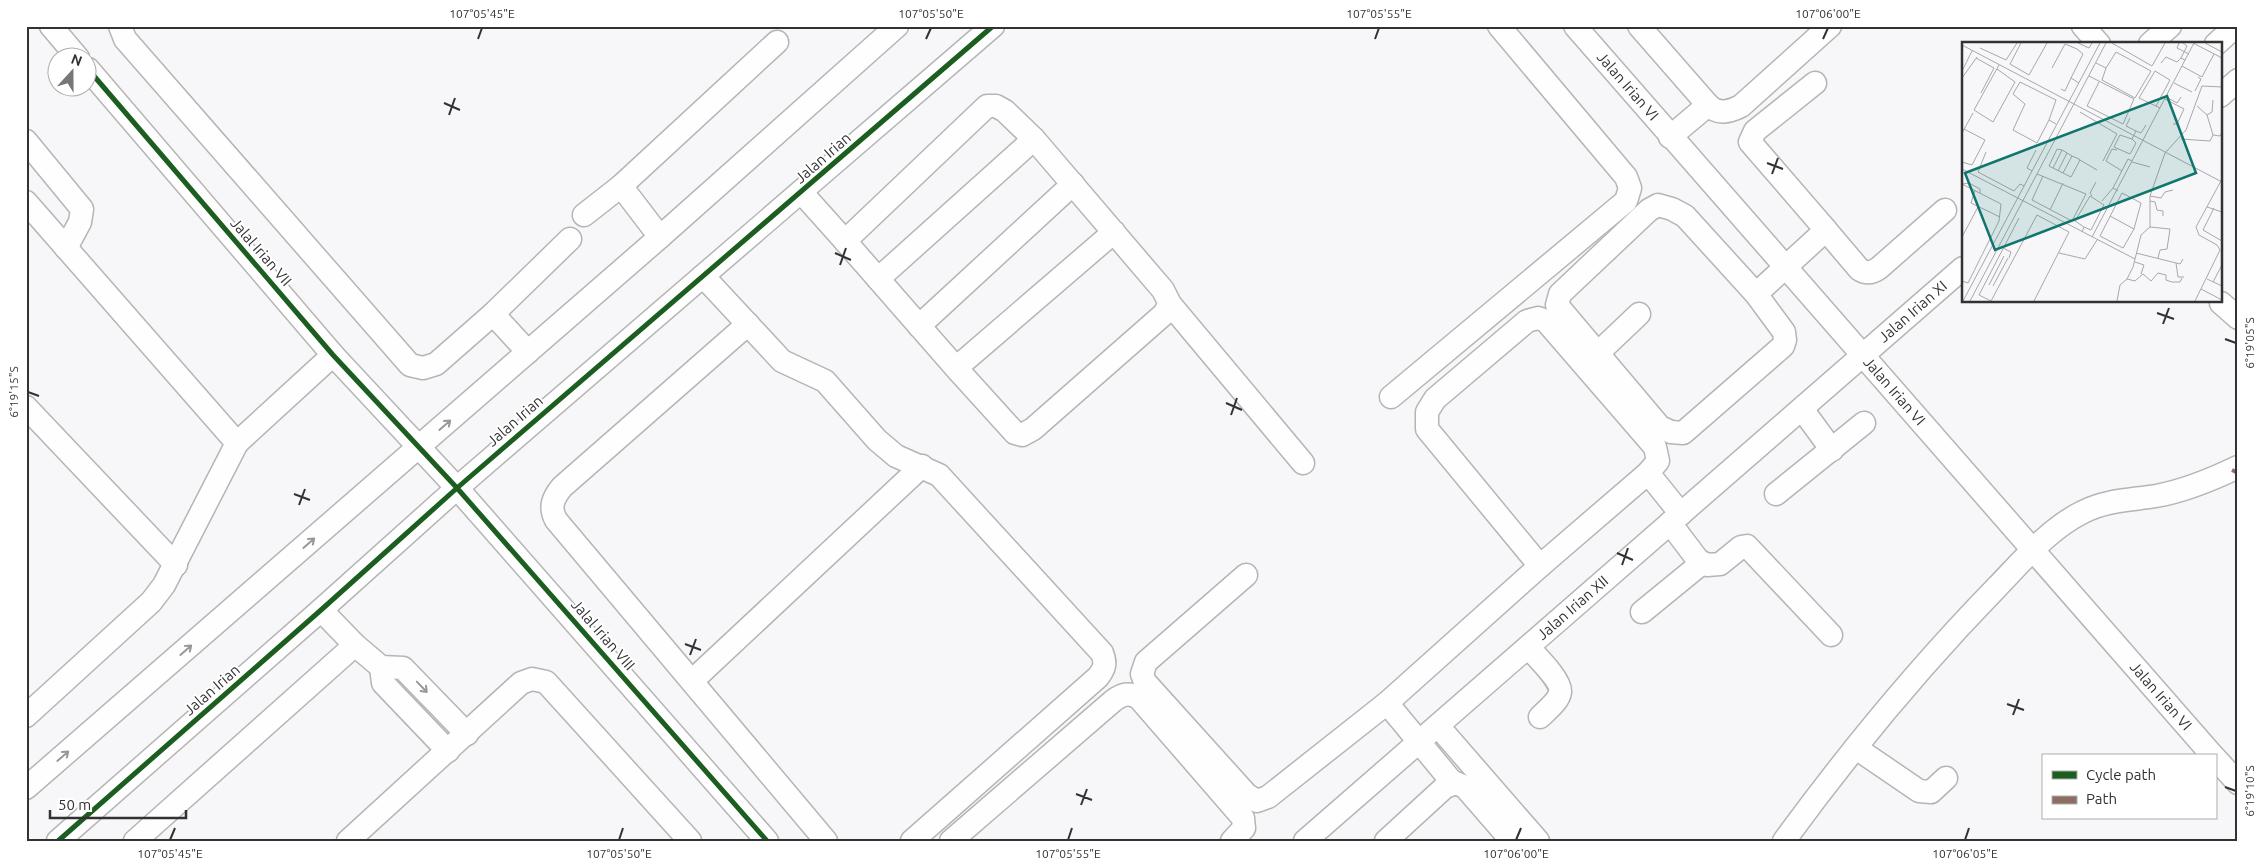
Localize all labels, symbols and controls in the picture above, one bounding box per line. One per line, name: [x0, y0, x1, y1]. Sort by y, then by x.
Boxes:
text: 107°05'45"E: [449, 7, 515, 20]
text: 107°05'50"E: [898, 7, 964, 20]
text: 107°05'55"E: [1346, 7, 1412, 20]
text: 107°06'00"E: [1795, 7, 1861, 20]
inset map: [1962, 42, 2222, 302]
north arrow: [48, 48, 98, 98]
street label: Jalan Irian VI: [1594, 48, 1662, 124]
text: N: [69, 51, 84, 69]
street label: Jalan Irian: [791, 129, 854, 186]
street label: Jalal Irian VII: [227, 214, 295, 289]
street label: Jalan Irian XI: [1875, 277, 1950, 346]
text: 6°19'05"S: [2243, 317, 2256, 369]
street label: Jalan Irian VI: [1860, 353, 1929, 428]
text: 6°19'15"S: [7, 366, 20, 418]
street label: Jalan Irian: [483, 392, 546, 449]
one-way arrow: [438, 419, 451, 431]
one-way arrow: [302, 537, 315, 549]
street label: Jalan Irian XII: [1533, 572, 1611, 643]
street label: Jalal Irian VIII: [568, 596, 639, 673]
one-way arrow: [179, 644, 192, 655]
street label: Jalan Irian VI: [2127, 658, 2195, 733]
street label: Jalan Irian: [180, 661, 243, 718]
one-way arrow: [416, 680, 428, 693]
one-way arrow: [56, 751, 69, 762]
legend: [2042, 754, 2216, 820]
text: 6°19'10"S: [2243, 765, 2256, 817]
text: Cycle path: [2086, 766, 2156, 783]
scale bar: [50, 787, 186, 819]
text: Path: [2086, 790, 2117, 807]
text: 50 m: [58, 796, 91, 813]
text: 107°05'45"E: [137, 847, 203, 860]
text: 107°05'50"E: [586, 847, 652, 860]
text: 107°05'55"E: [1035, 847, 1101, 860]
text: 107°06'00"E: [1483, 847, 1549, 860]
text: 107°06'05"E: [1932, 847, 1998, 860]

